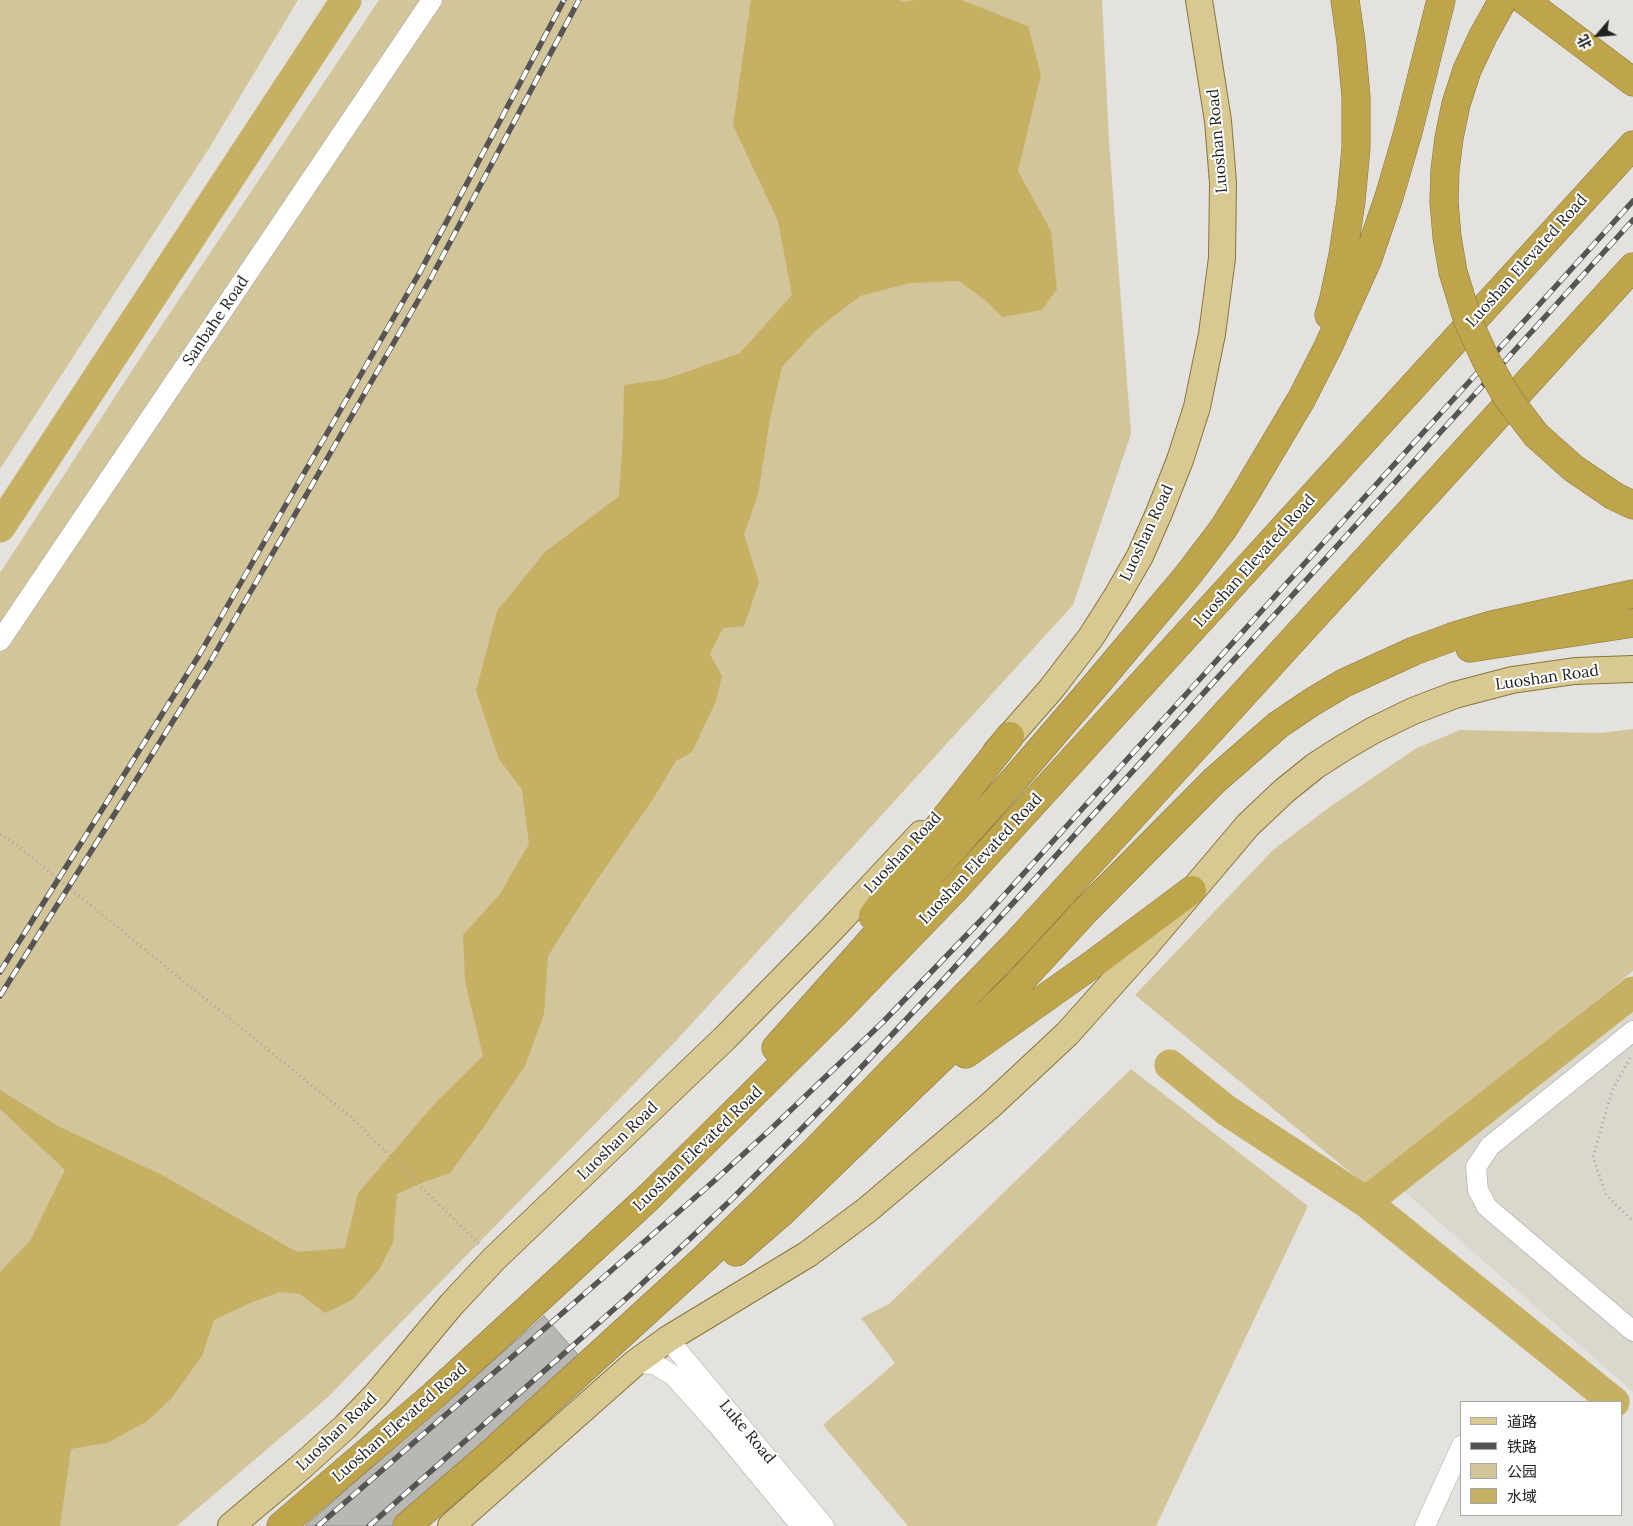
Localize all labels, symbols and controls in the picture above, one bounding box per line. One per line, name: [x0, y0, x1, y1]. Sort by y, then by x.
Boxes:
north arrow: [1573, 10, 1623, 60]
text: 北: [1573, 31, 1596, 52]
street label: Luoshan Road: [1204, 88, 1232, 194]
street label: Luoshan Elevated Road: [1462, 191, 1592, 331]
street label: Sanbahe Road: [179, 272, 253, 370]
street label: Luoshan Road: [1116, 482, 1178, 584]
street label: Luoshan Elevated Road: [1190, 491, 1320, 631]
street label: Luoshan Road: [1494, 661, 1600, 695]
street label: Luoshan Elevated Road: [915, 790, 1047, 928]
street label: Luoshan Road: [860, 808, 946, 898]
street label: Luoshan Elevated Road: [629, 1082, 767, 1216]
street label: Luoshan Road: [574, 1098, 662, 1184]
street label: Luoshan Elevated Road: [329, 1359, 471, 1487]
street label: Luoshan Road: [293, 1389, 381, 1475]
street label: Luke Road: [715, 1396, 779, 1468]
legend: [1460, 1401, 1623, 1516]
text: 道路: [1507, 1412, 1537, 1431]
text: 铁路: [1507, 1437, 1537, 1456]
text: 公园: [1507, 1462, 1537, 1481]
text: 水域: [1507, 1487, 1537, 1506]

